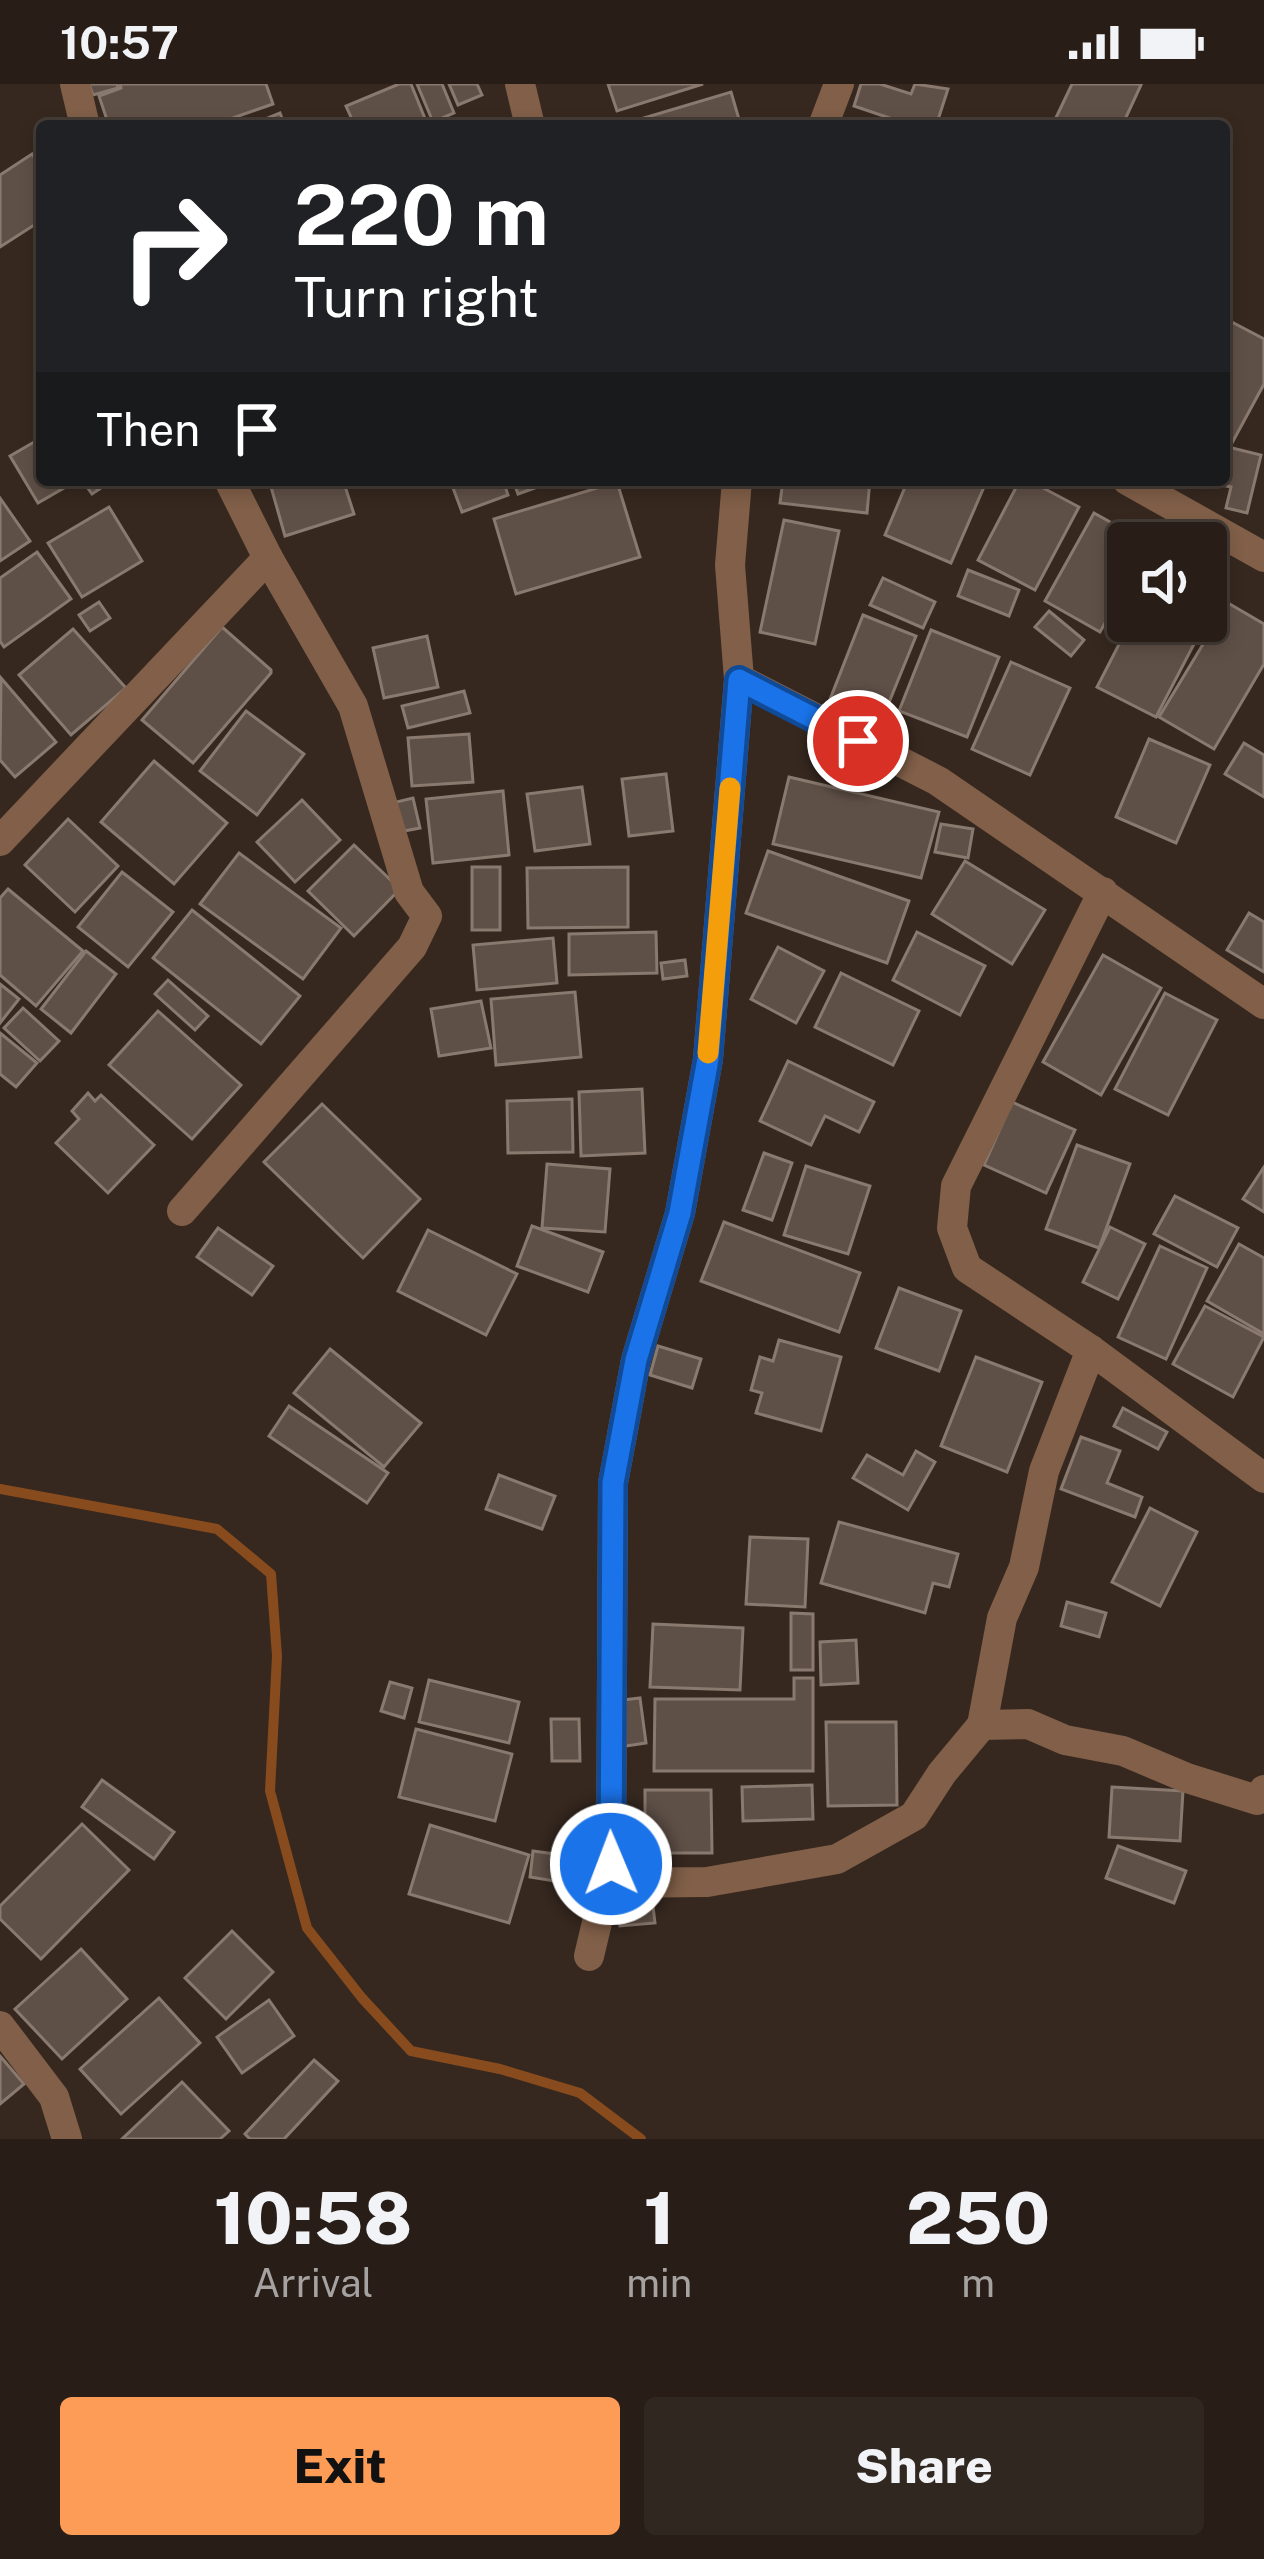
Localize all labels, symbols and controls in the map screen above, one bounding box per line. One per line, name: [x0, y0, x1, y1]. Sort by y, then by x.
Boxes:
text: 10:57: [60, 16, 179, 69]
text: 220 m: [294, 165, 549, 264]
icon: right: [96, 168, 252, 324]
text: Turn right: [294, 266, 539, 329]
icon: arrive: [224, 396, 290, 462]
text: Then: [96, 403, 200, 456]
map controls: [1107, 522, 1227, 642]
button: sound: [1107, 522, 1227, 642]
pin: [807, 690, 909, 792]
icon: arrive: [825, 708, 891, 774]
position arrow: [548, 1801, 674, 1927]
text: 10:58: [214, 2176, 412, 2260]
text: 1: [643, 2176, 675, 2260]
text: 250: [906, 2176, 1050, 2260]
text: Arrival: [253, 2260, 373, 2306]
text: min: [626, 2260, 692, 2306]
text: m: [961, 2260, 995, 2306]
button: Exit: [60, 2397, 620, 2535]
button: Share: [644, 2397, 1204, 2535]

